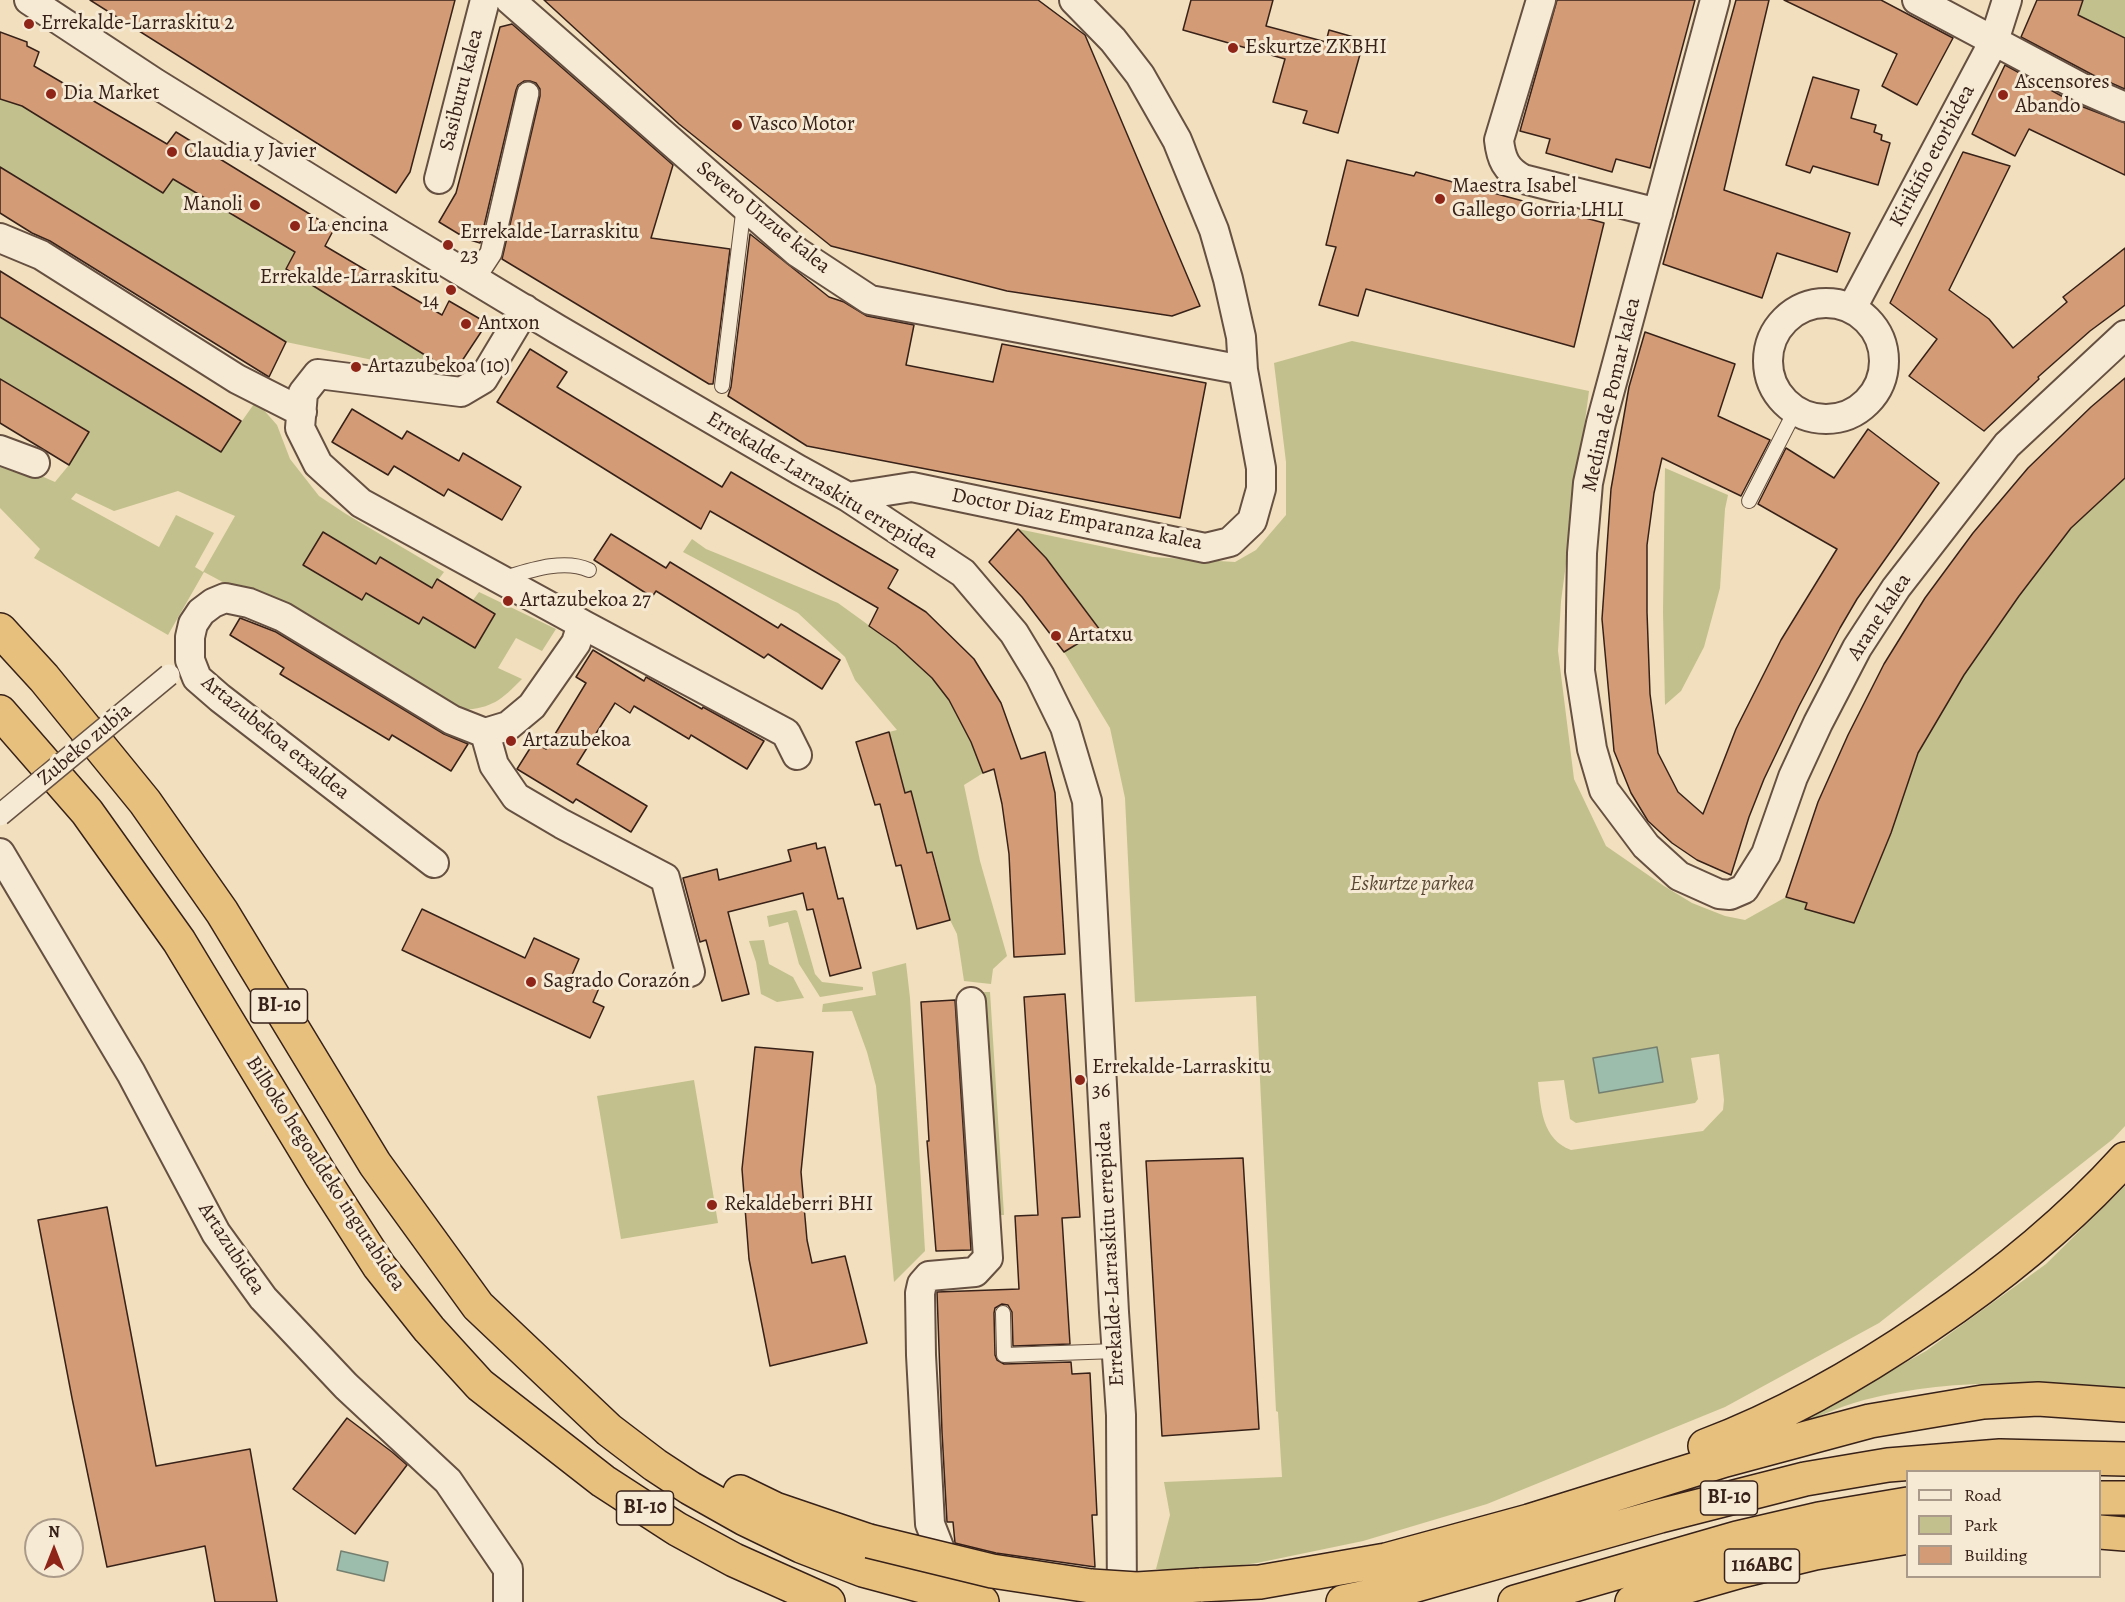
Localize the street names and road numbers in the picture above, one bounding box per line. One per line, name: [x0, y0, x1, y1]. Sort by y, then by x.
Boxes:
street label: Sasiburu kalea: [435, 27, 489, 153]
street label: Kirikiño etorbidea: [1885, 80, 1981, 232]
street label: Severo Unzue kalea: [691, 156, 835, 280]
street label: Medina de Pomar kalea: [1577, 295, 1647, 495]
street label: Errekalde-Larraskitu errepidea: [702, 407, 942, 565]
street label: Doctor Diaz Emparanza kalea: [949, 483, 1205, 557]
street label: Arane kalea: [1843, 569, 1917, 665]
street label: Artazubekoa etxaldea: [196, 671, 354, 805]
street label: Zubeko zubia: [33, 698, 137, 792]
road number: BI-10: [250, 989, 308, 1023]
street label: Bilboko hegoaldeko ingurabidea: [240, 1052, 410, 1296]
street label: Errekalde-Larraskitu errepidea: [1091, 1121, 1131, 1387]
street label: Artazubidea: [192, 1198, 270, 1300]
road number: BI-10: [1700, 1481, 1758, 1515]
road number: BI-10: [616, 1491, 674, 1525]
road number: 116ABC: [1724, 1549, 1800, 1583]

